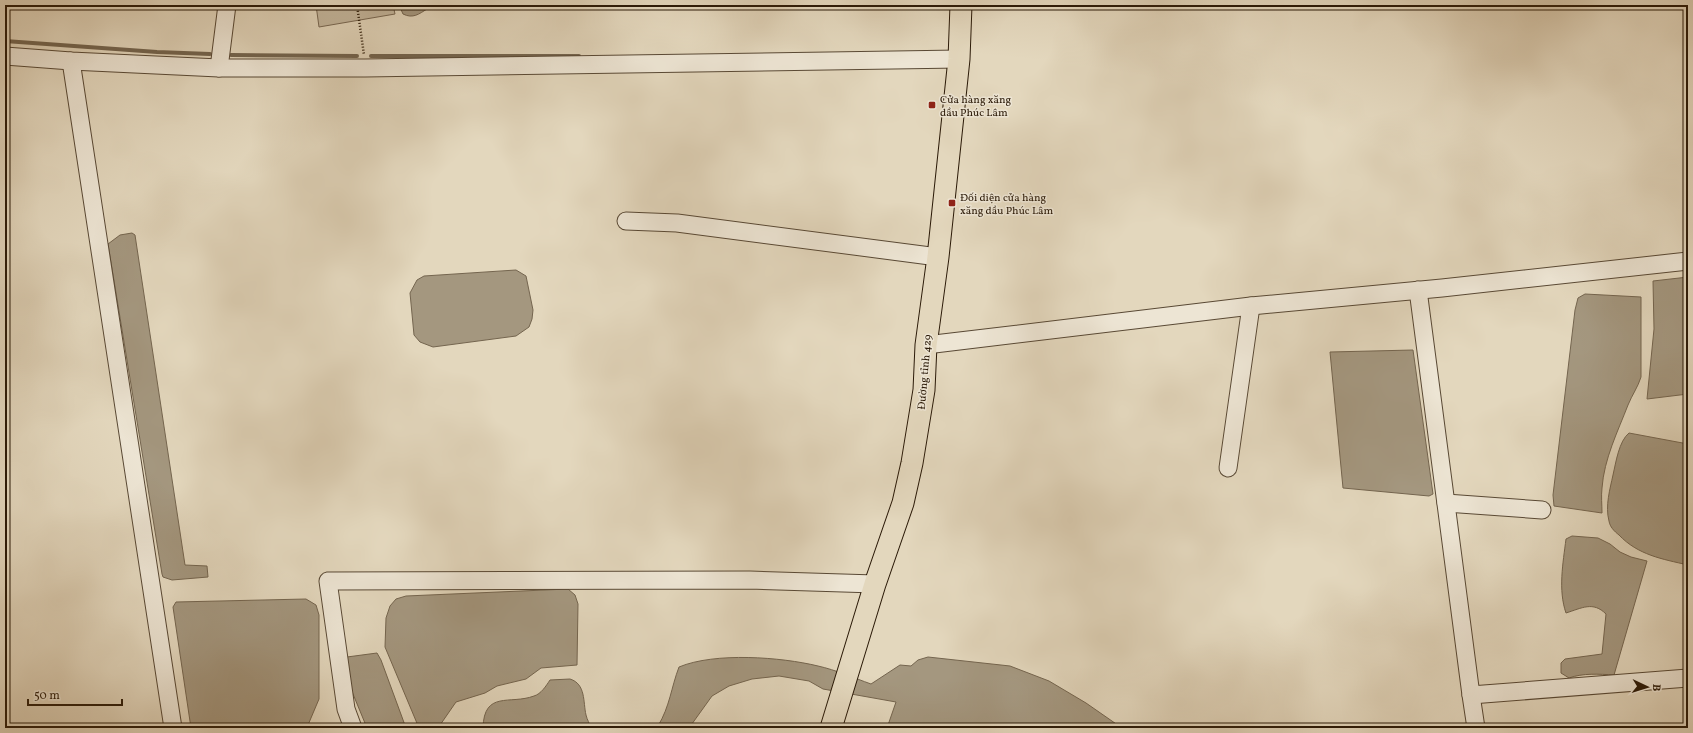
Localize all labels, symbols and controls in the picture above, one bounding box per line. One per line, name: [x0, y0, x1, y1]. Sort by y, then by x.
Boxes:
place label: Cửa hàng xăng dầu Phúc Lâm: [940, 93, 1011, 121]
marker: Cửa hàng xăng dầu Phúc Lâm: [927, 100, 937, 110]
place label: Đối diện cửa hàng xăng dầu Phúc Lâm: [960, 191, 1054, 219]
marker: Đối diện cửa hàng xăng dầu Phúc Lâm: [947, 198, 957, 208]
street label: Đường tỉnh 429: [915, 334, 936, 410]
north arrow: [1627, 667, 1667, 707]
scale bar: [28, 681, 122, 707]
text: B: [1648, 683, 1663, 692]
text: 50 m: [34, 688, 60, 704]

